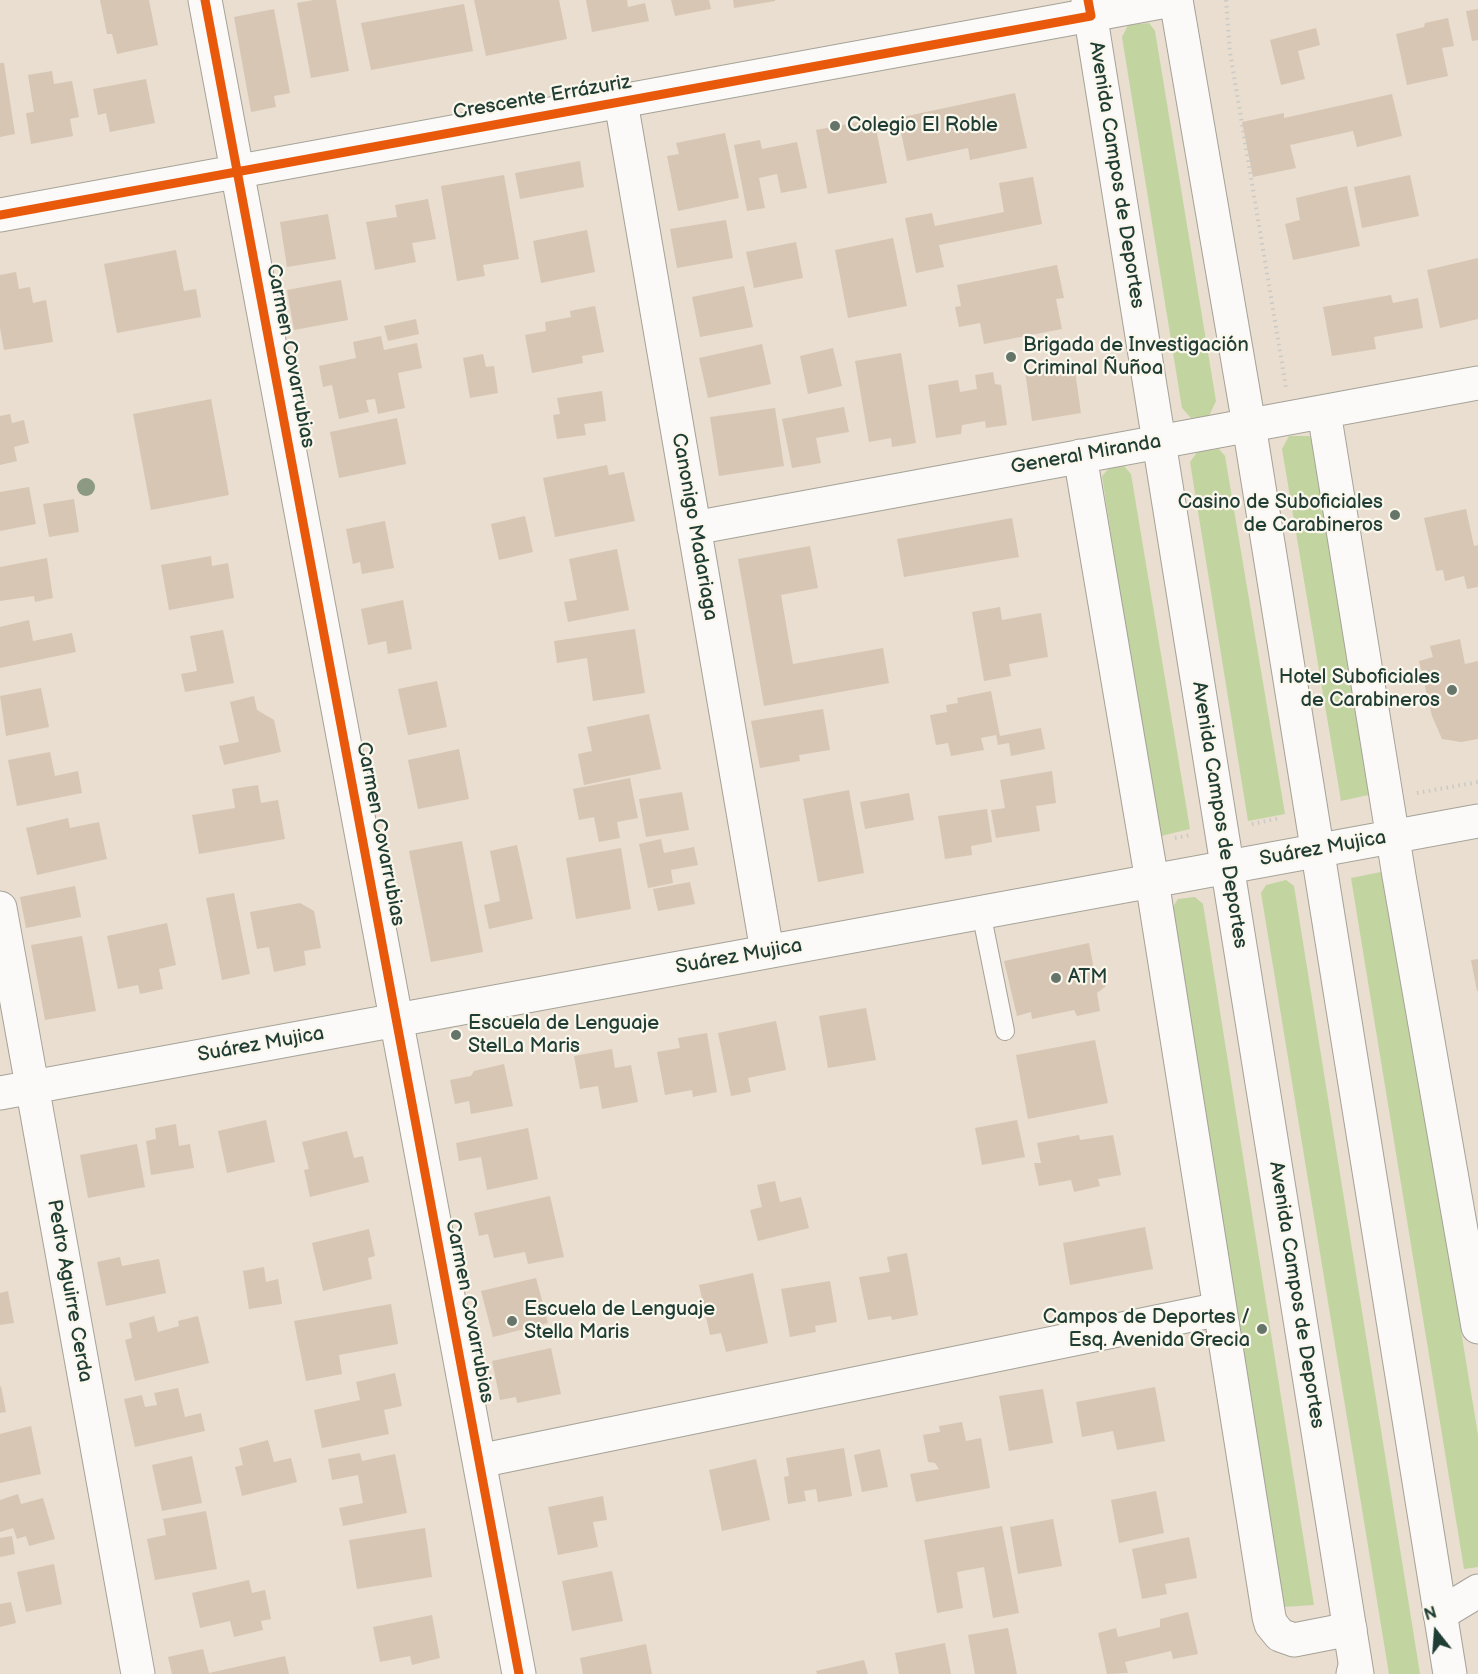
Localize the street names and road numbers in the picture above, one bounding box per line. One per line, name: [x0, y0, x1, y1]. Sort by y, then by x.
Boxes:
street label: Avenida Campos de Deportes: [1083, 40, 1149, 310]
street label: Crescente Errázuriz: [451, 71, 633, 125]
street label: Carmen Covarrubias: [260, 262, 320, 450]
street label: General Miranda: [1009, 430, 1163, 480]
street label: Canonigo Madariaga: [666, 431, 722, 623]
street label: Avenida Campos de Deportes: [1186, 680, 1252, 950]
street label: Carmen Covarrubias: [350, 740, 410, 928]
street label: Suárez Mujica: [1258, 826, 1388, 872]
street label: Suárez Mujica: [674, 934, 804, 980]
street label: Suárez Mujica: [196, 1022, 326, 1068]
street label: Avenida Campos de Deportes: [1263, 1160, 1329, 1430]
street label: Pedro Aguirre Cerda: [41, 1198, 97, 1384]
street label: Carmen Covarrubias: [439, 1217, 499, 1405]

